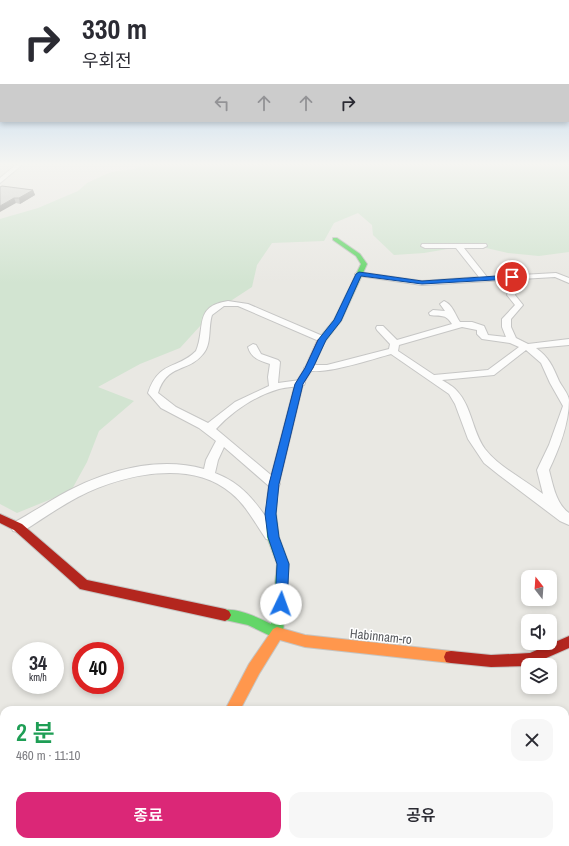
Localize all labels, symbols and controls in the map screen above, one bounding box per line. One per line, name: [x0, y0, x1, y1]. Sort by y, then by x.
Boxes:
text: 330 m: [82, 10, 147, 48]
icon: right: [16, 16, 68, 68]
text: 우회전: [82, 48, 132, 73]
icon: left: [211, 92, 233, 114]
icon: ahead: [253, 92, 275, 114]
icon: ahead: [295, 92, 317, 114]
icon: right: [337, 92, 359, 114]
pin: [495, 260, 529, 294]
icon: arrive: [501, 266, 523, 288]
north arrow: [521, 570, 557, 606]
map controls: [521, 570, 557, 694]
position arrow: [260, 583, 302, 625]
button: sound: [521, 614, 557, 650]
street label: Habinnam-ro: [349, 625, 413, 648]
speed limit sign: 40: [72, 642, 124, 694]
text: 34: [29, 649, 47, 676]
button: layers: [521, 658, 557, 694]
text: km/h: [29, 671, 47, 684]
text: 2 분: [16, 716, 55, 748]
button: close: [511, 719, 553, 761]
text: 460 m · 11:10: [16, 747, 80, 764]
button: 종료: [16, 792, 281, 838]
button: 공유: [289, 792, 553, 838]

